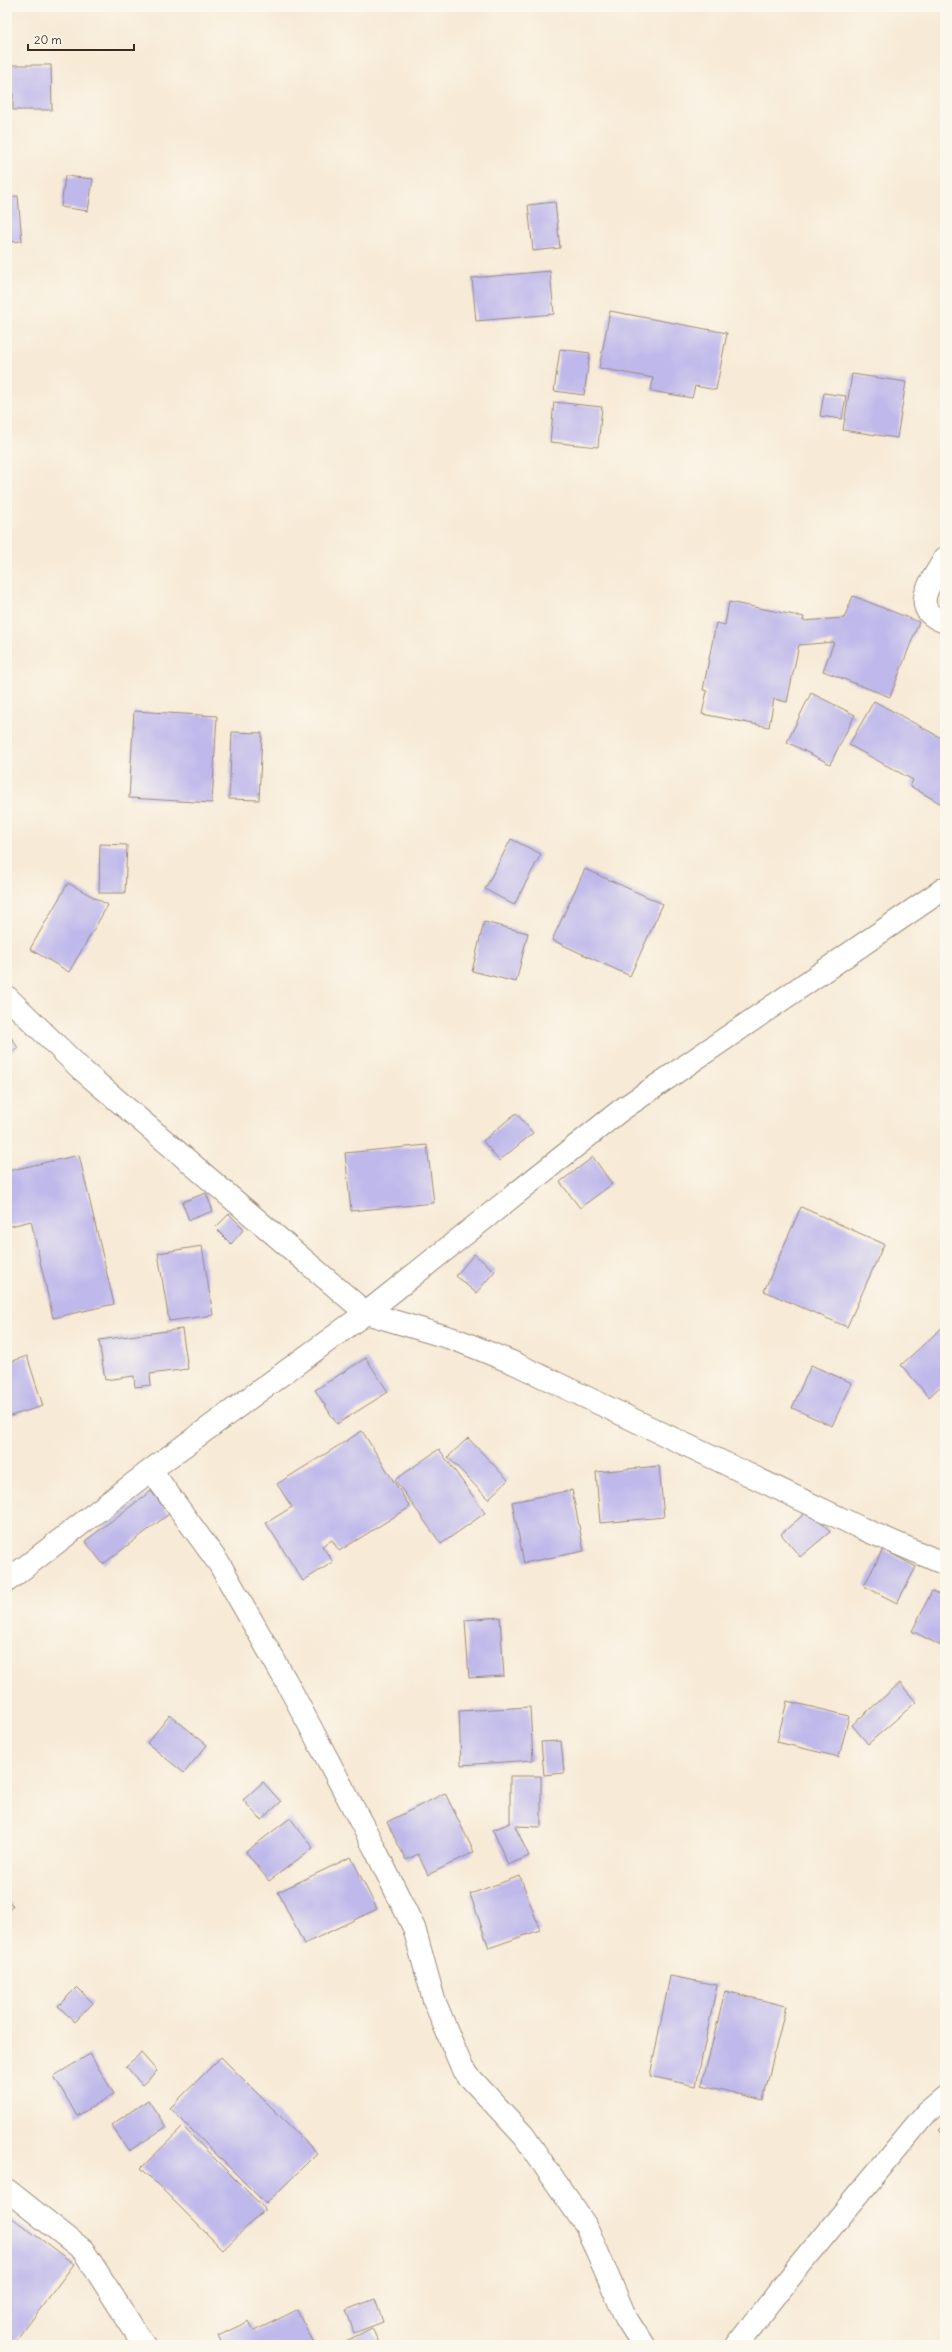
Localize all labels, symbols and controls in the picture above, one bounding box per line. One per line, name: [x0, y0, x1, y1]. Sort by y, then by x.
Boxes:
scale bar: [28, 26, 134, 52]
text: 20 m: [34, 32, 62, 47]

